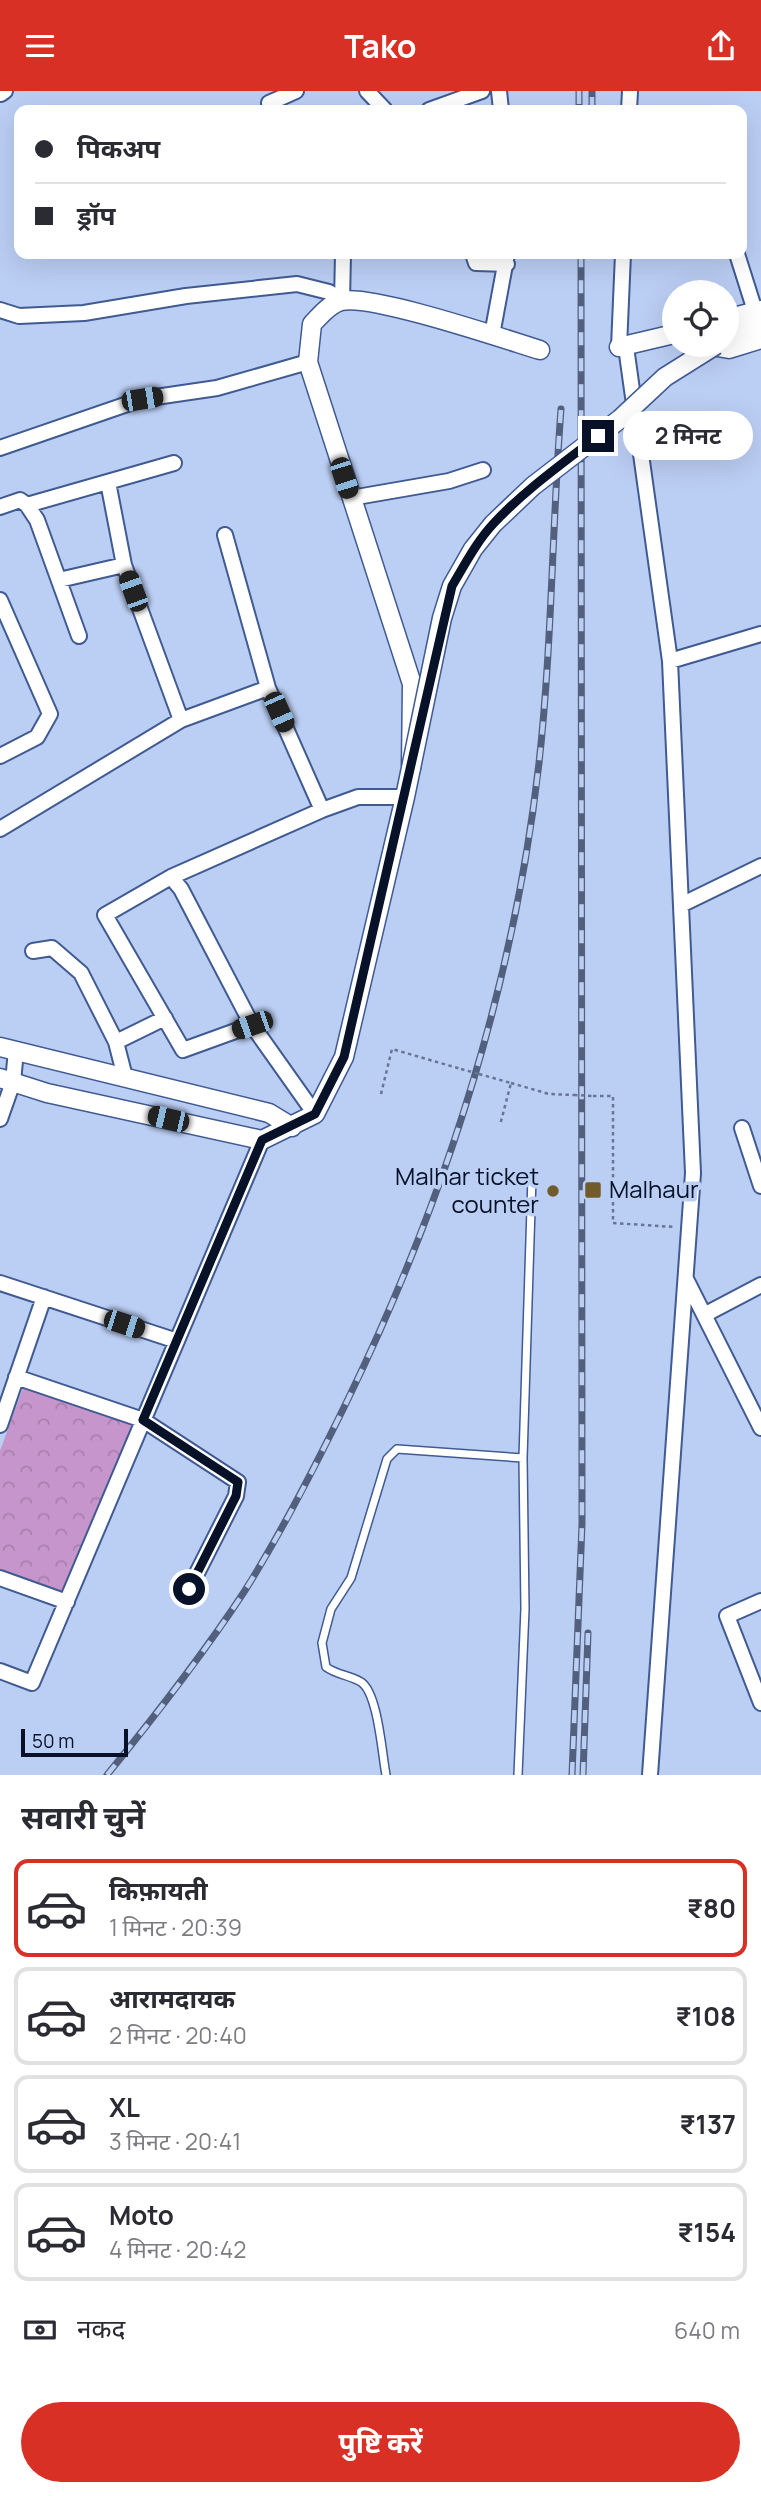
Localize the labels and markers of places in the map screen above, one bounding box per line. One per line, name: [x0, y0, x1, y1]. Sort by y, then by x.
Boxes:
place label: Malhar ticket counter: [395, 1159, 539, 1220]
place label: Malhaur: [609, 1172, 699, 1205]
marker: Malhaur: [583, 1180, 603, 1200]
marker: Malhar ticket counter: [545, 1183, 561, 1199]

